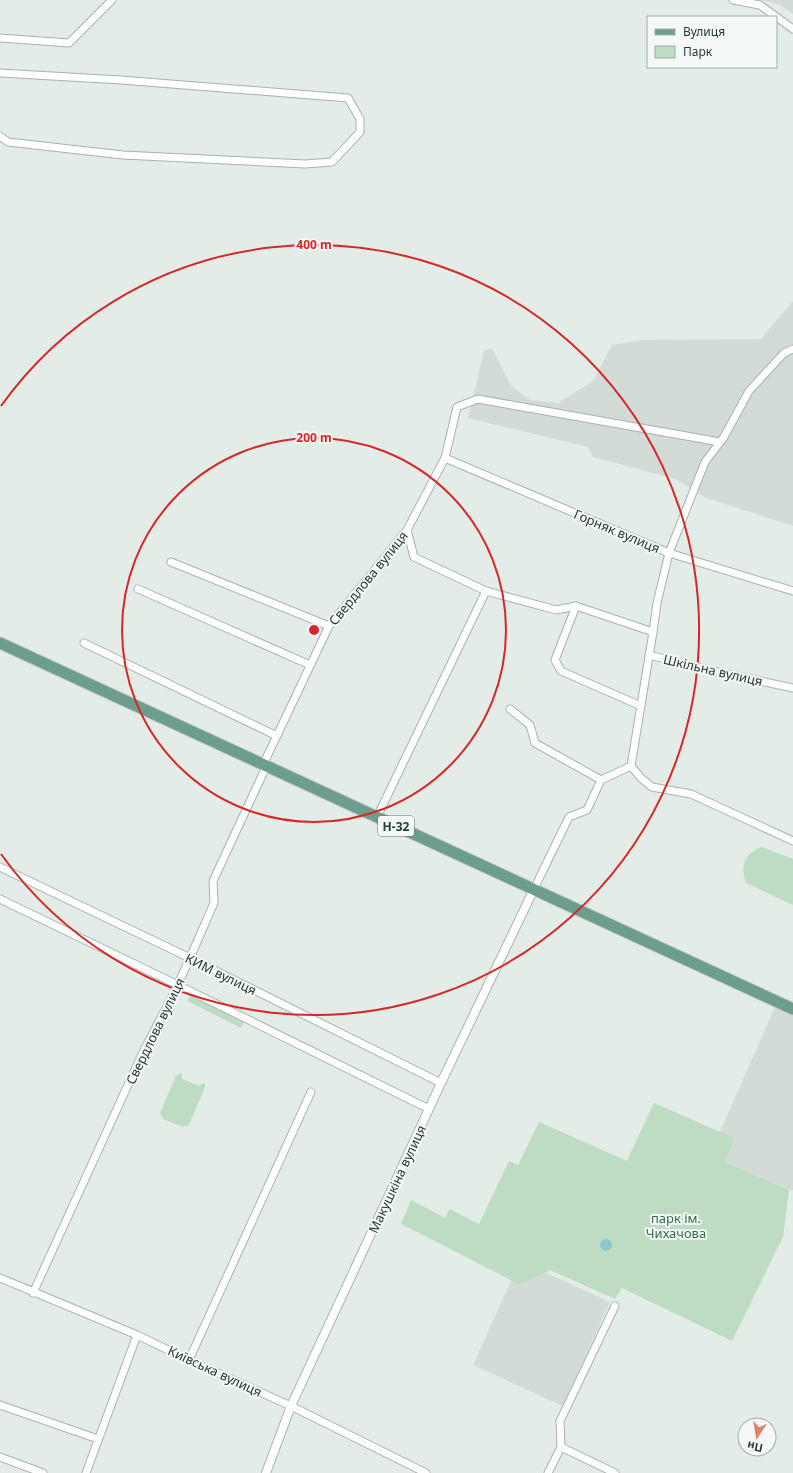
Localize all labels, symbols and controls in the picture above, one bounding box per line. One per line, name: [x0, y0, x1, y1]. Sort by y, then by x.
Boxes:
legend: [647, 16, 777, 68]
text: Вулиця: [683, 23, 725, 40]
text: Парк: [683, 43, 713, 60]
text: 400 m: [296, 236, 332, 253]
text: 200 m: [296, 429, 332, 446]
street label: Горняк вулиця: [571, 505, 663, 557]
street label: Свердлова вулиця: [324, 527, 412, 629]
centre of rings: [307, 623, 321, 637]
street label: Шкільна вулиця: [662, 650, 764, 690]
road number: Н-32: [378, 816, 414, 836]
street label: КИМ вулиця: [182, 949, 260, 999]
street label: Свердлова вулиця: [121, 975, 189, 1087]
street label: Макушкіна вулиця: [364, 1122, 430, 1236]
park label: парк ім. Чихачова: [646, 1209, 706, 1242]
street label: Київська вулиця: [165, 1341, 265, 1401]
north arrow: [737, 1417, 777, 1457]
text: Пн: [746, 1438, 764, 1456]

